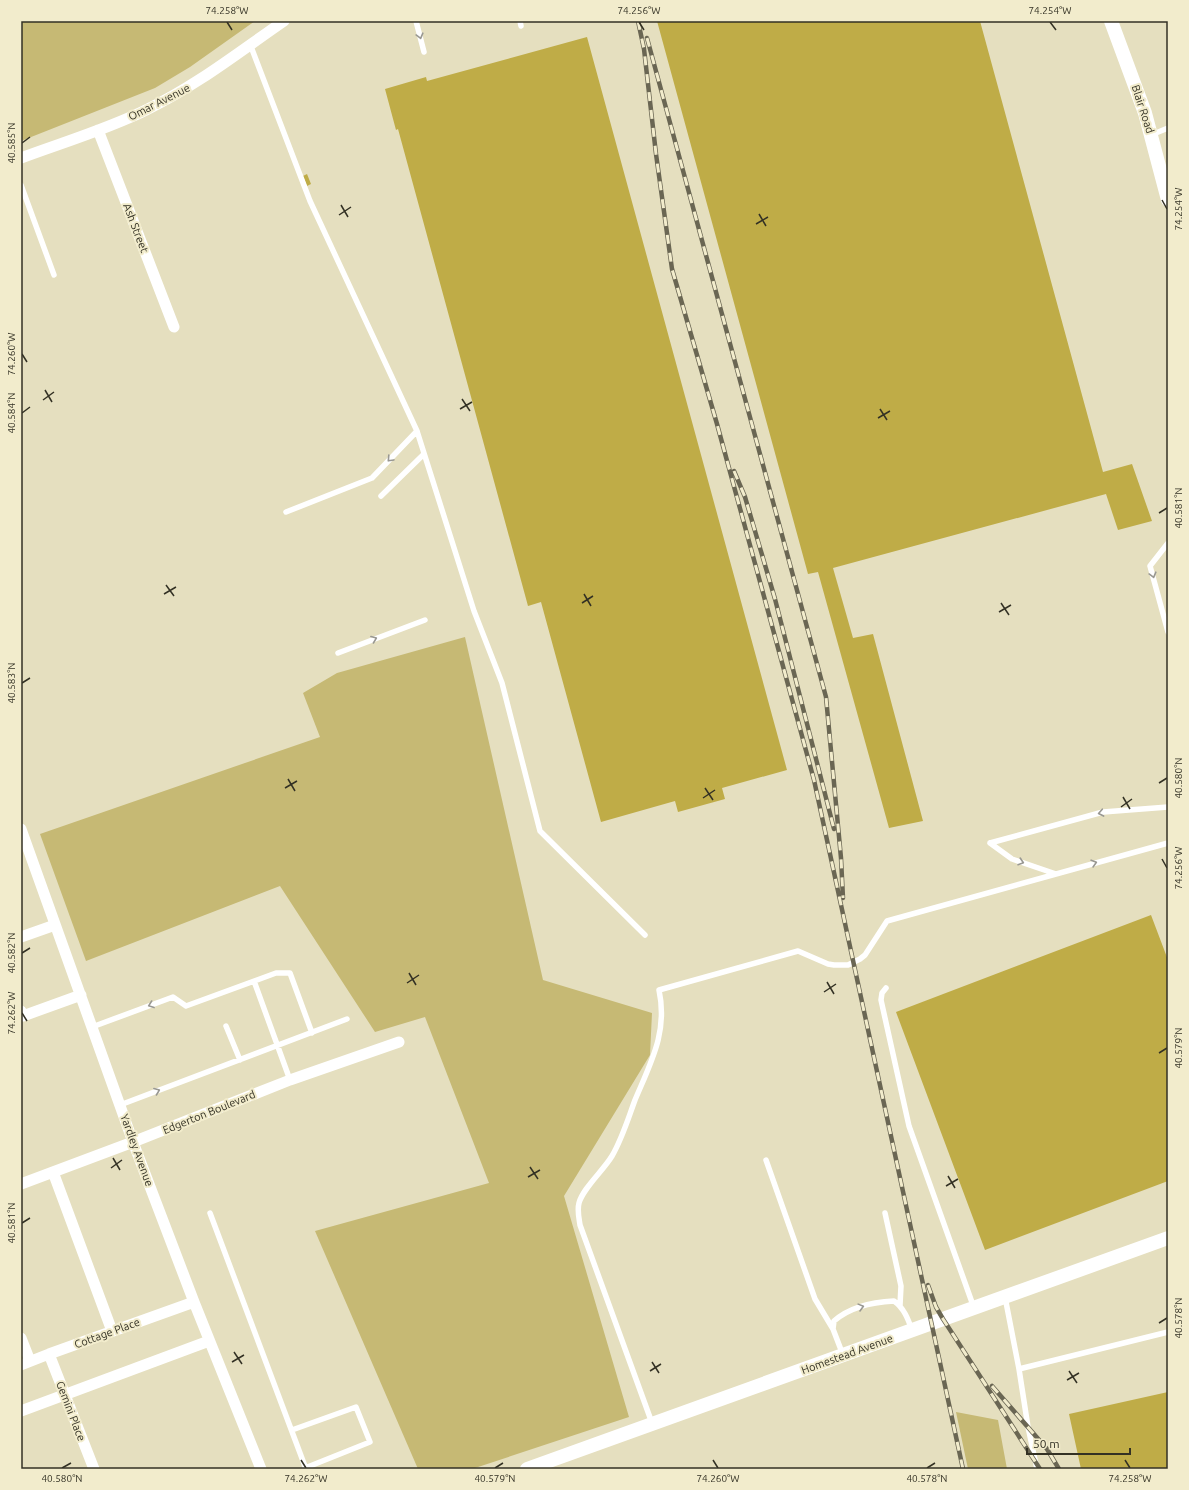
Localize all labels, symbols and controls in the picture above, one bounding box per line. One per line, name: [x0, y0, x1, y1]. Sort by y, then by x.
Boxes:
text: 74.258°W: [205, 5, 249, 16]
text: 74.256°W: [617, 5, 661, 16]
text: 74.254°W: [1028, 5, 1072, 16]
one-way arrow: [415, 33, 424, 40]
street label: Omar Avenue: [126, 81, 192, 123]
street label: Blair Road: [1130, 83, 1156, 135]
text: 40.585°N: [6, 122, 17, 164]
text: 74.254°W: [1173, 187, 1184, 231]
street label: Ash Street: [121, 202, 151, 255]
text: 74.260°W: [6, 332, 17, 376]
text: 40.584°N: [6, 392, 17, 434]
one-way arrow: [388, 454, 395, 462]
text: 40.581°N: [1173, 487, 1184, 529]
one-way arrow: [1148, 572, 1156, 578]
one-way arrow: [371, 636, 378, 644]
text: 40.583°N: [6, 662, 17, 704]
text: 40.580°N: [1173, 757, 1184, 799]
one-way arrow: [1098, 809, 1105, 817]
text: 74.256°W: [1173, 846, 1184, 890]
one-way arrow: [1018, 857, 1025, 866]
one-way arrow: [1090, 859, 1097, 868]
text: 40.582°N: [6, 932, 17, 974]
text: 74.262°W: [6, 991, 17, 1035]
one-way arrow: [148, 1000, 155, 1009]
text: 40.579°N: [1173, 1027, 1184, 1069]
one-way arrow: [153, 1088, 160, 1096]
street label: Edgerton Boulevard: [161, 1088, 257, 1136]
street label: Yardley Avenue: [118, 1112, 156, 1188]
text: 40.581°N: [6, 1202, 17, 1244]
text: 40.578°N: [1173, 1297, 1184, 1339]
one-way arrow: [858, 1303, 865, 1312]
street label: Cottage Place: [73, 1316, 141, 1350]
street label: Homestead Avenue: [800, 1332, 894, 1376]
street label: Gemini Place: [54, 1379, 88, 1443]
scale bar: [1027, 1430, 1130, 1456]
text: 50 m: [1033, 1437, 1060, 1450]
text: 40.580°N: [41, 1473, 83, 1484]
text: 74.262°W: [284, 1473, 328, 1484]
text: 40.579°N: [474, 1473, 516, 1484]
text: 74.260°W: [696, 1473, 740, 1484]
text: 40.578°N: [906, 1473, 948, 1484]
text: 74.258°W: [1108, 1473, 1152, 1484]

